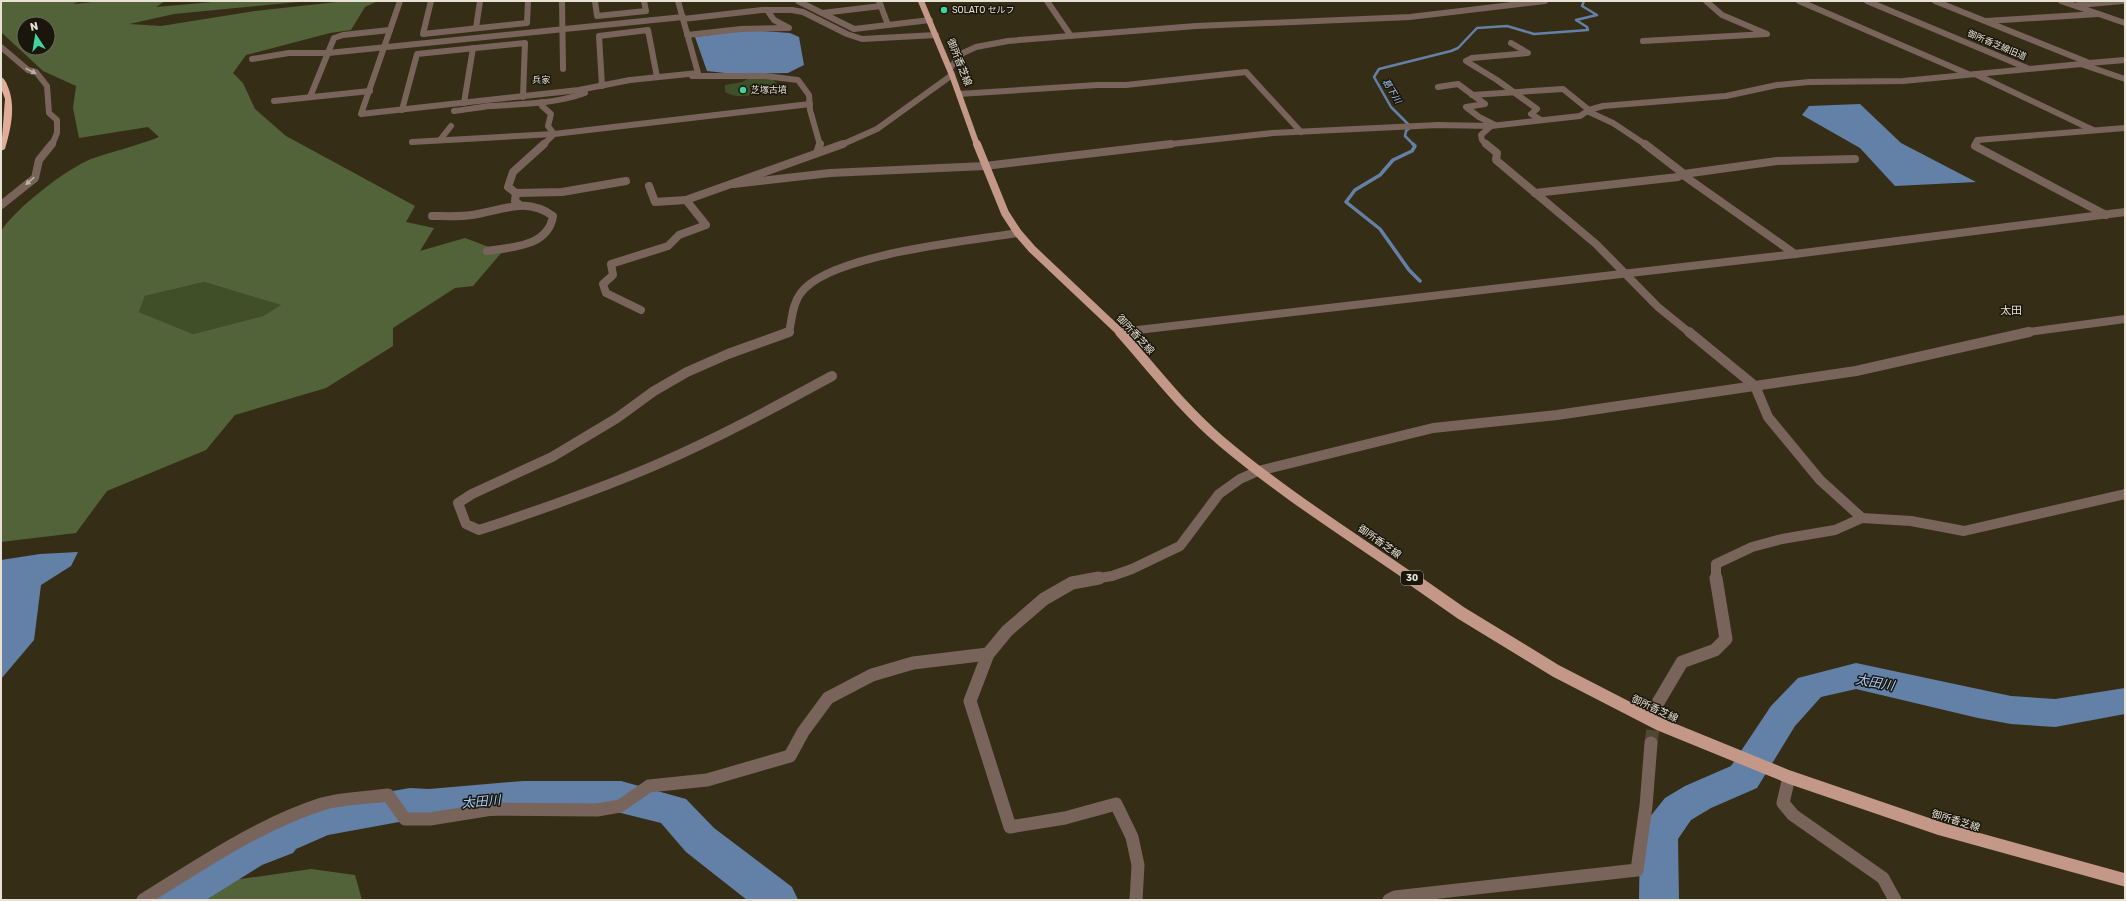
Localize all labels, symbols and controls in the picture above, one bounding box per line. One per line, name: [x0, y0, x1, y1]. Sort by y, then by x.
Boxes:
marker: SOLATO セルフ: [939, 5, 949, 15]
place label: SOLATO セルフ: [952, 5, 1015, 15]
north arrow: [16, 16, 56, 56]
text: N: [29, 20, 39, 34]
street label: 御所香芝線旧道: [1966, 28, 2028, 62]
street label: 御所香芝線: [944, 37, 974, 88]
one-way arrow: [25, 68, 37, 74]
district label: 兵家: [532, 75, 551, 85]
water label: 葛下川: [1381, 77, 1404, 106]
marker: 芝塚古墳: [738, 85, 748, 95]
place label: 芝塚古墳: [751, 85, 787, 95]
one-way arrow: [25, 177, 35, 186]
district label: 太田: [2000, 304, 2022, 317]
street label: 御所香芝線: [1114, 312, 1157, 357]
street label: 御所香芝線: [1356, 523, 1403, 561]
road number: 30: [1401, 571, 1423, 585]
water label: 太田川: [1854, 672, 1897, 694]
street label: 御所香芝線: [1629, 693, 1680, 725]
water label: 太田川: [461, 792, 503, 811]
street label: 御所香芝線: [1930, 808, 1981, 834]

